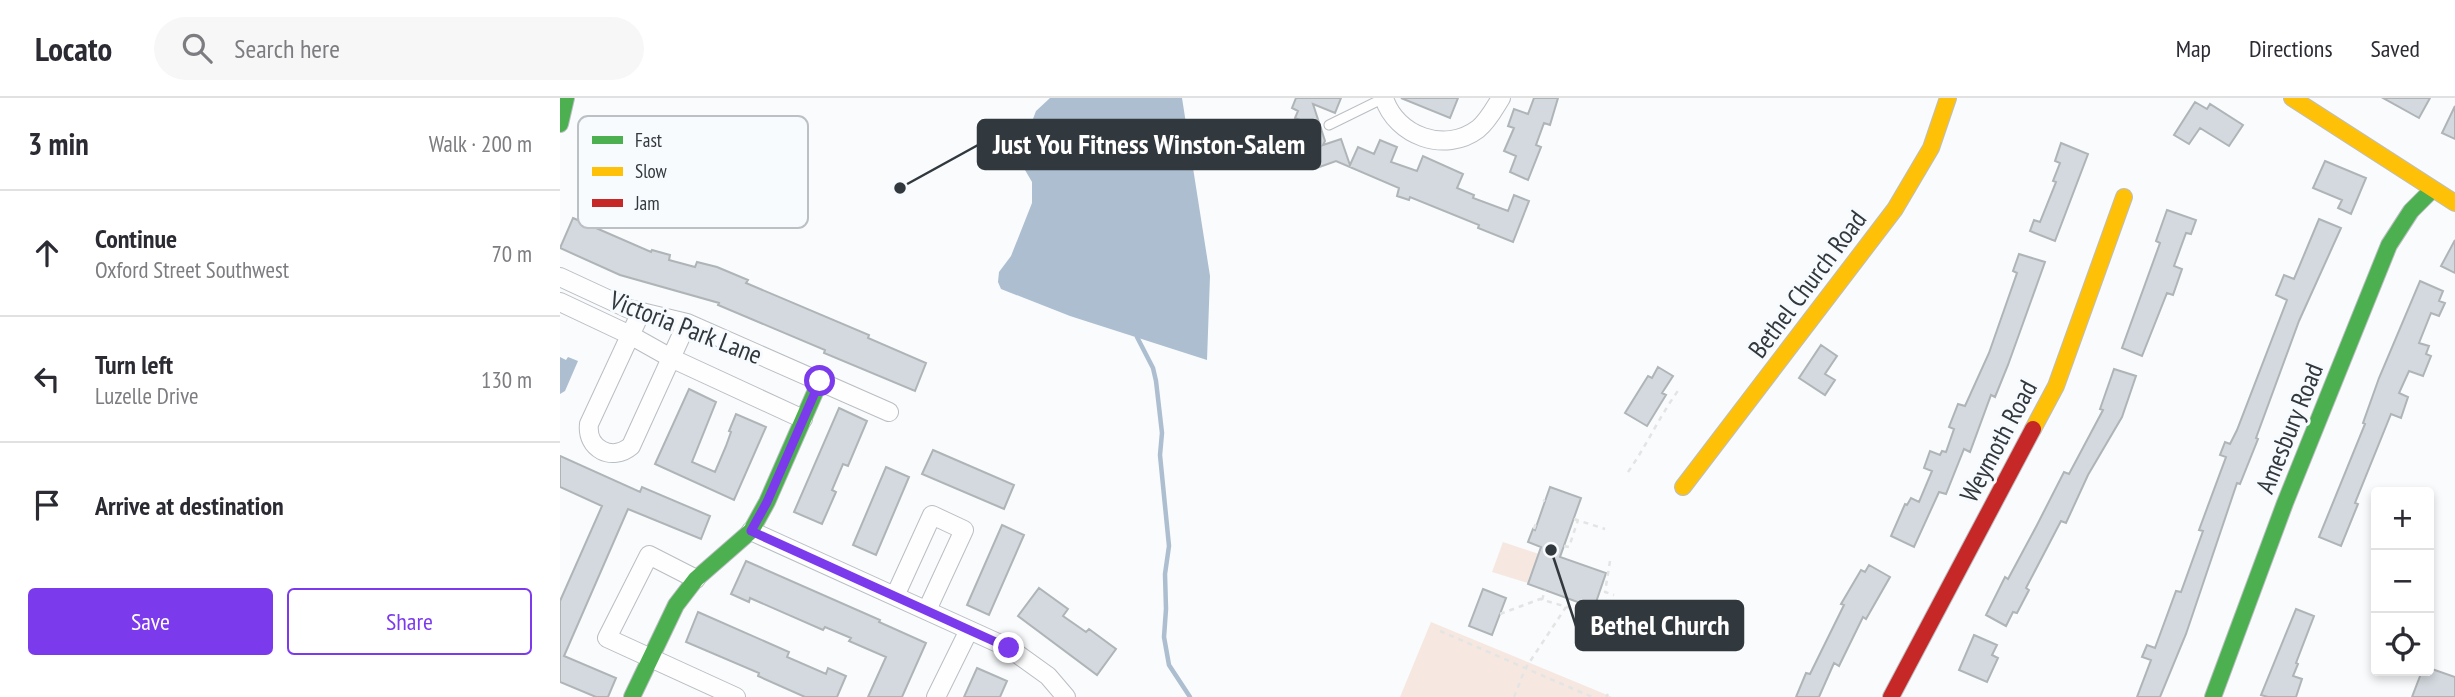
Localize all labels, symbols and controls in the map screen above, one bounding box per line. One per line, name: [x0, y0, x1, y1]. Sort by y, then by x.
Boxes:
search box: [154, 17, 644, 80]
text: Locato: [35, 27, 112, 70]
icon: search: [178, 29, 216, 67]
text: Search here: [234, 32, 340, 65]
text: Map: [2176, 33, 2211, 64]
text: Directions: [2249, 33, 2333, 64]
text: Saved: [2371, 33, 2420, 64]
legend: [578, 116, 808, 228]
callout: Just You Fitness Winston-Salem: [978, 120, 1320, 169]
text: 3 min: [28, 124, 89, 163]
text: Just You Fitness Winston-Salem: [992, 125, 1305, 162]
text: Fast: [635, 128, 663, 152]
text: Walk · 200 m: [429, 129, 532, 158]
text: Slow: [635, 159, 668, 183]
text: Jam: [634, 191, 660, 215]
street label: Bethel Church Road: [1741, 204, 1873, 364]
text: Continue: [95, 222, 177, 255]
icon: ahead: [28, 234, 66, 272]
text: 70 m: [491, 239, 532, 268]
text: Oxford Street Southwest: [95, 255, 289, 284]
street label: Victoria Park Lane: [604, 283, 767, 371]
text: Turn left: [95, 348, 173, 381]
street label: Amesbury Road: [2248, 358, 2330, 498]
icon: left: [28, 360, 66, 398]
text: 130 m: [481, 365, 532, 394]
route start: [804, 365, 835, 396]
street label: Weymoth Road: [1952, 374, 2044, 508]
text: Luzelle Drive: [95, 381, 199, 410]
icon: arrive: [28, 486, 66, 524]
map controls: [2371, 487, 2434, 676]
button: +: [2371, 487, 2434, 550]
text: Arrive at destination: [95, 489, 284, 522]
button: −: [2371, 550, 2434, 613]
button: Save: [28, 588, 273, 655]
button: Share: [287, 588, 532, 655]
callout: Bethel Church: [1576, 601, 1743, 650]
text: Bethel Church: [1590, 606, 1730, 643]
button: locate: [2371, 613, 2434, 676]
route end: [993, 632, 1024, 663]

